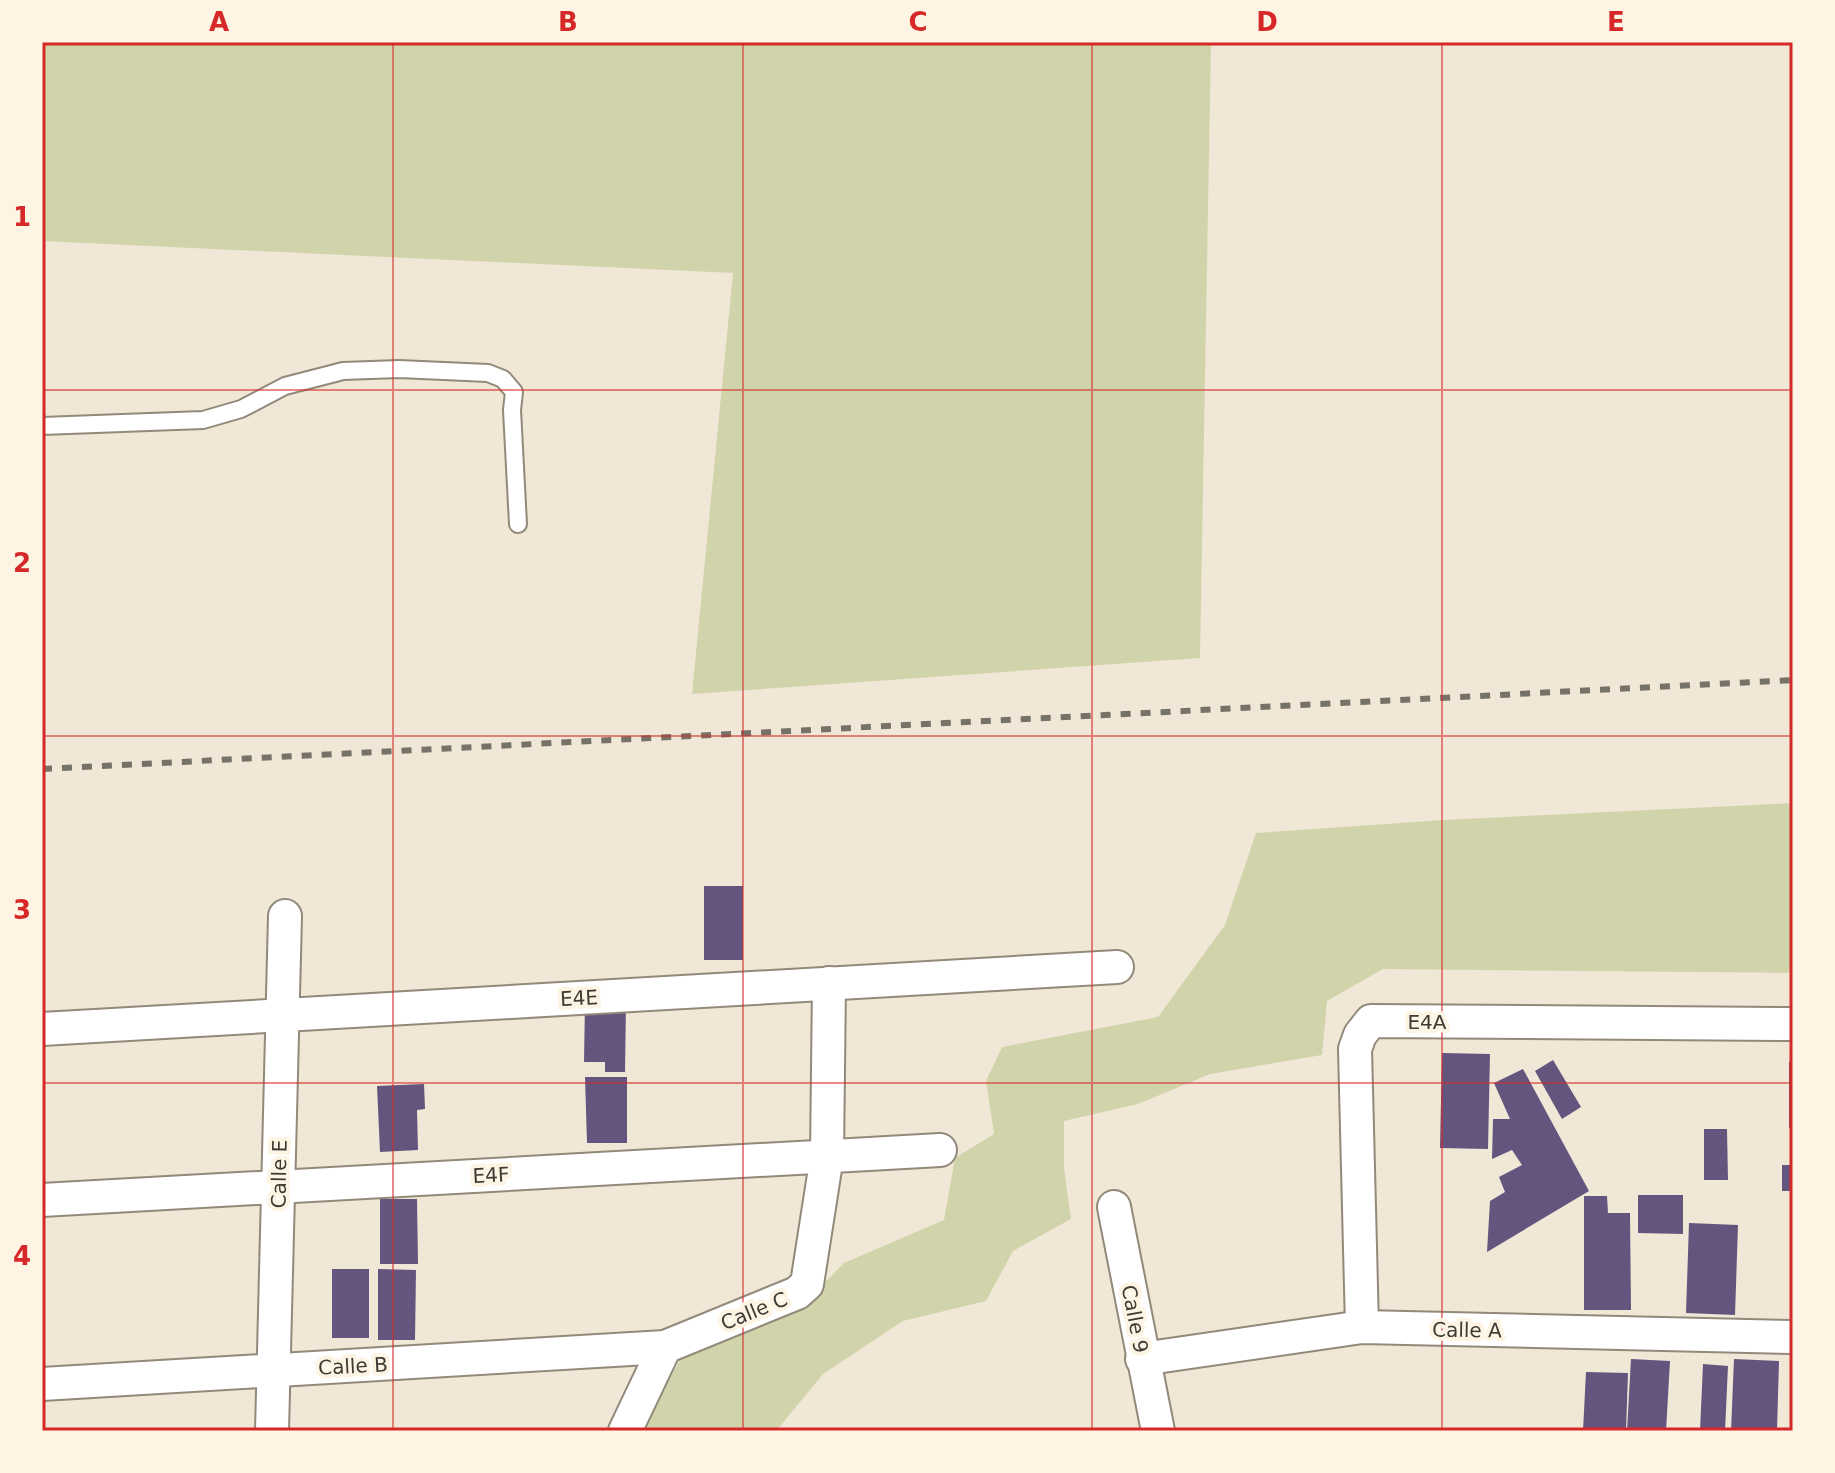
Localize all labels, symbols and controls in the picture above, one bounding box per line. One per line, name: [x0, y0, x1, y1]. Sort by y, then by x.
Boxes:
text: A: [209, 7, 229, 37]
text: B: [558, 7, 578, 37]
text: C: [908, 7, 928, 37]
text: D: [1256, 7, 1278, 37]
text: E: [1607, 7, 1625, 37]
text: 1: [13, 202, 31, 232]
text: 2: [13, 548, 31, 578]
text: 3: [13, 895, 31, 925]
street label: E4E: [559, 985, 599, 1011]
street label: E4A: [1407, 1010, 1447, 1034]
street label: Calle E: [266, 1139, 292, 1209]
street label: E4F: [472, 1162, 510, 1188]
text: 4: [13, 1241, 31, 1271]
street label: Calle 9: [1117, 1283, 1153, 1355]
street label: Calle C: [717, 1287, 791, 1335]
street label: Calle A: [1432, 1317, 1502, 1343]
street label: Calle B: [318, 1352, 388, 1380]

